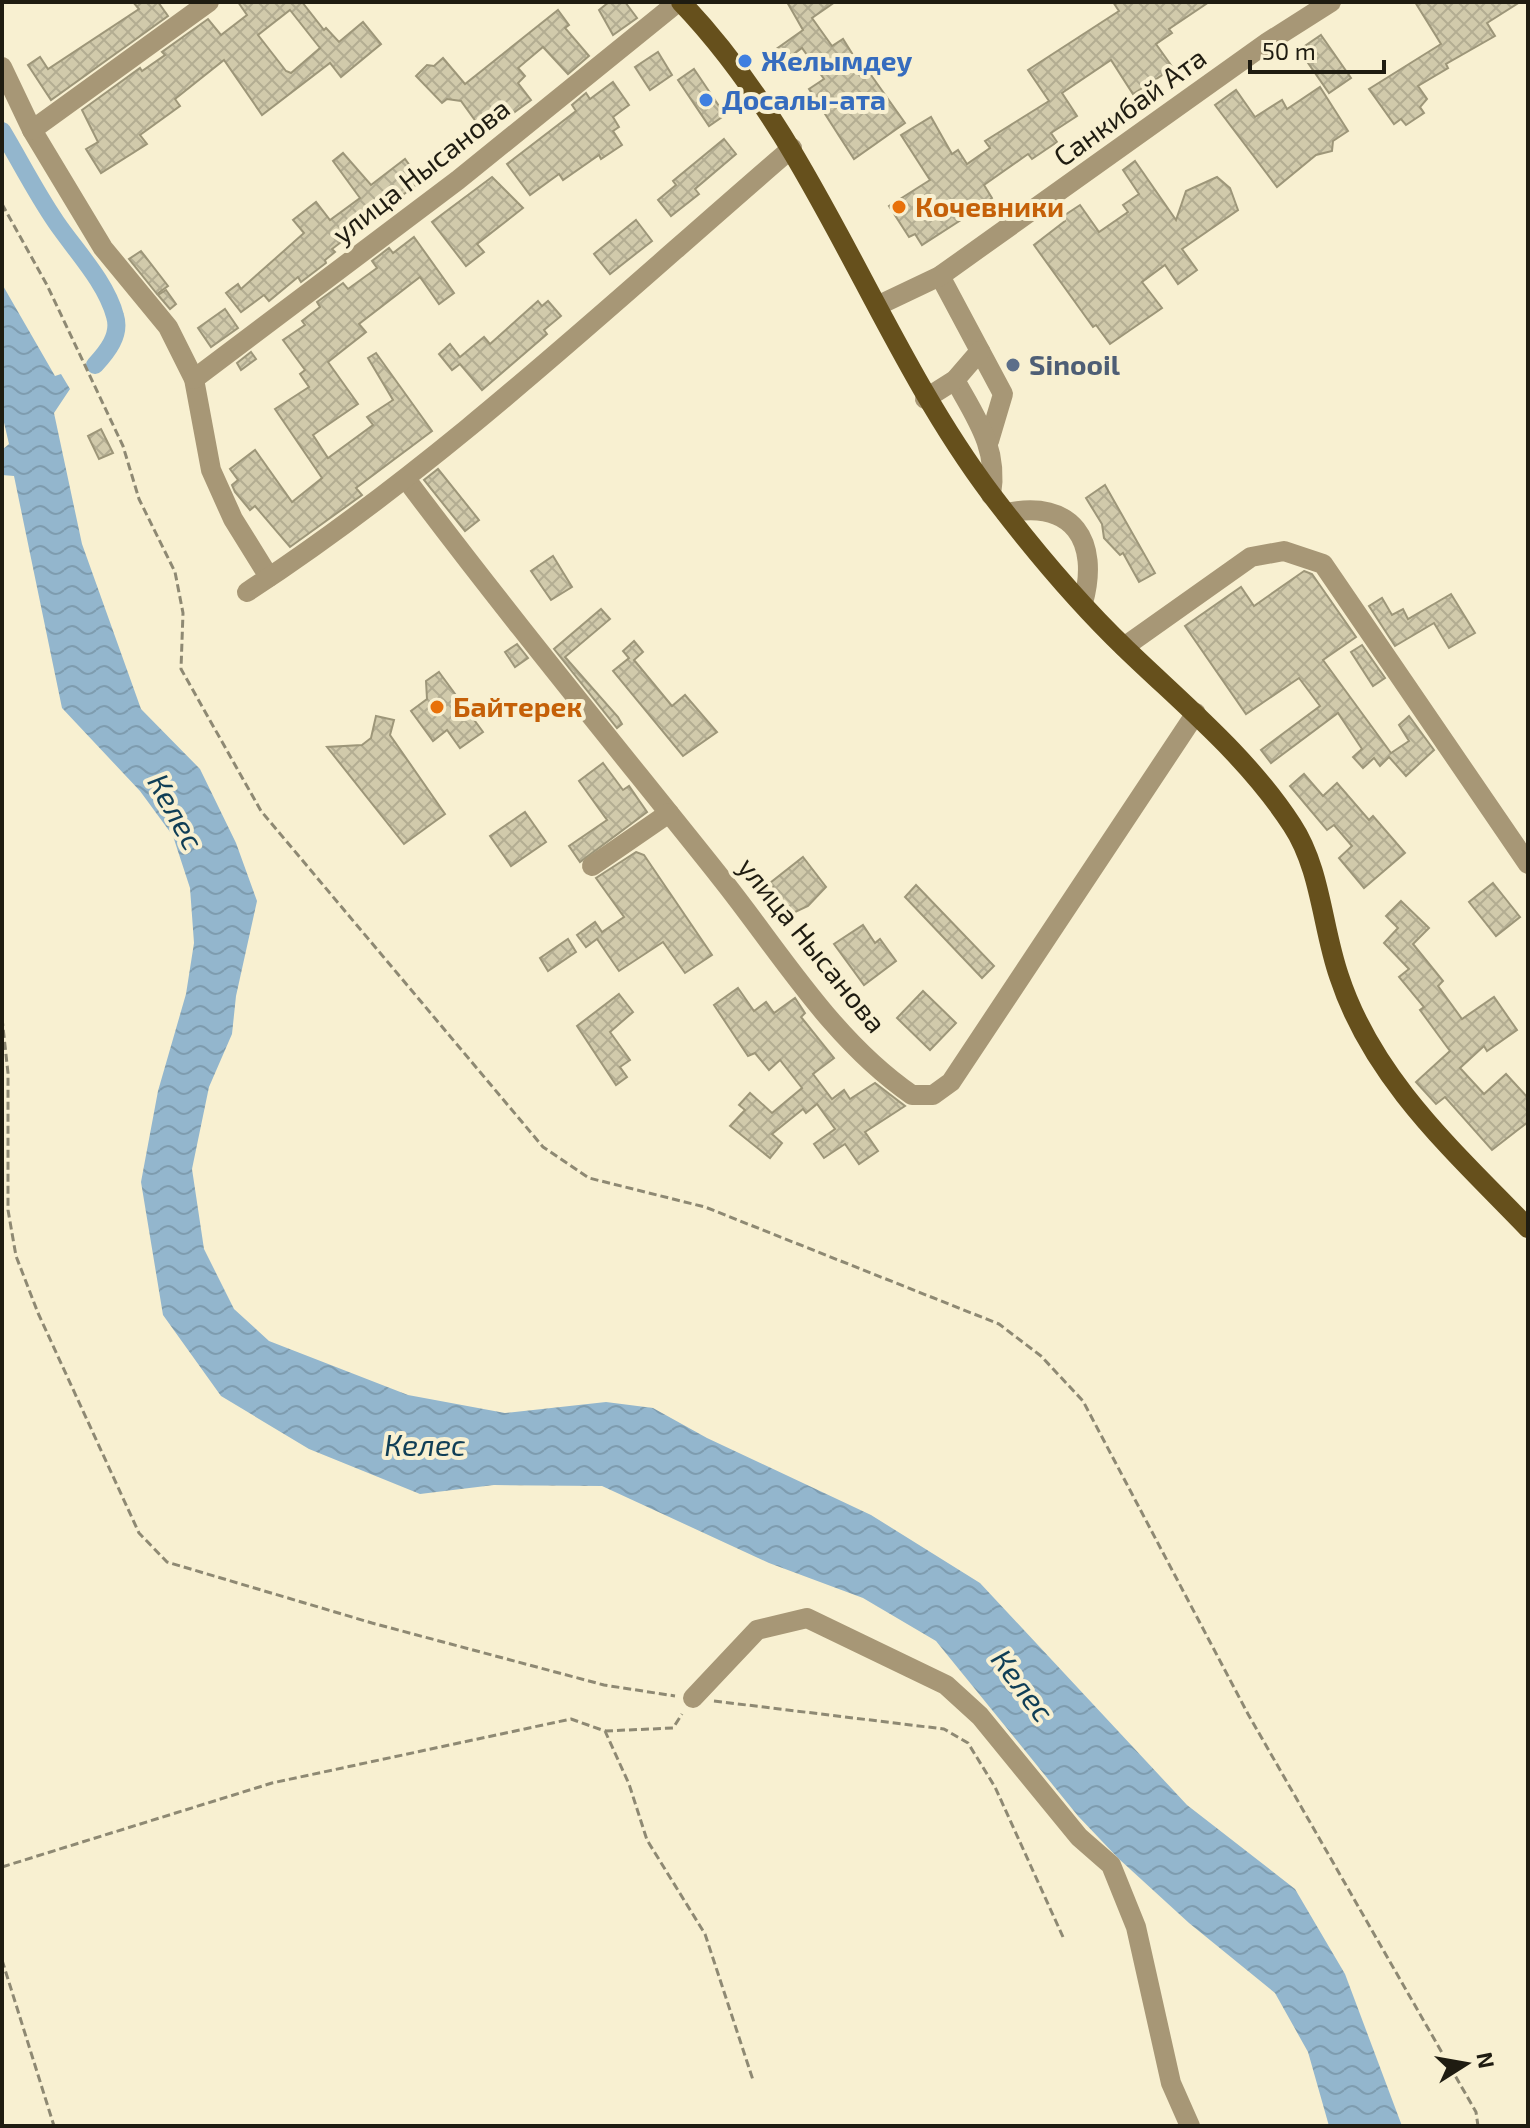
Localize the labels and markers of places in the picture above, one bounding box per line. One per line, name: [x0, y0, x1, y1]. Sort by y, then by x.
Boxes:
place label: Желымдеу: [761, 43, 913, 77]
marker: Желымдеу: [736, 52, 754, 70]
place label: Досалы-ата: [722, 82, 886, 116]
marker: Досалы-ата: [697, 91, 715, 109]
place label: Кочевники: [915, 189, 1064, 223]
marker: Кочевники: [890, 198, 908, 216]
place label: Sinooil: [1029, 347, 1121, 381]
marker: Sinooil: [1004, 356, 1022, 374]
place label: Байтерек: [453, 689, 582, 723]
marker: Байтерек: [428, 698, 446, 716]

